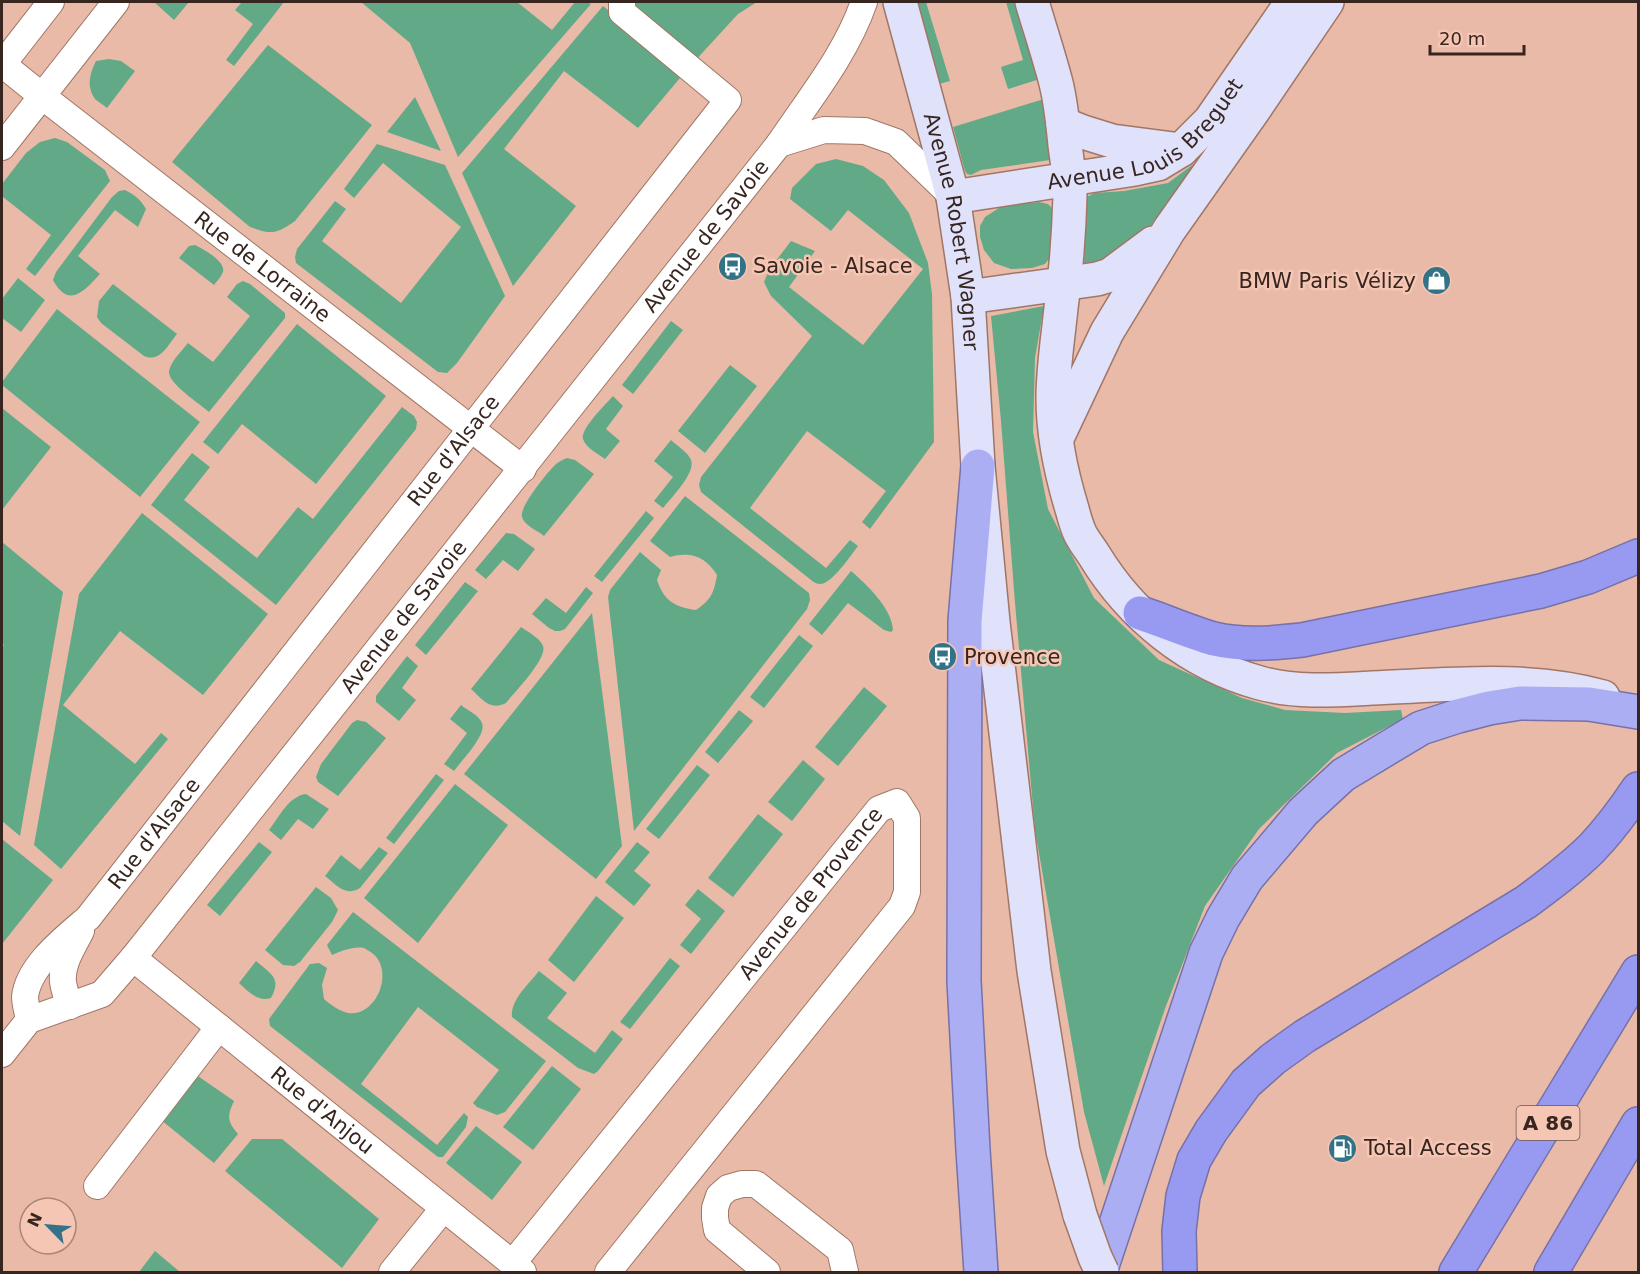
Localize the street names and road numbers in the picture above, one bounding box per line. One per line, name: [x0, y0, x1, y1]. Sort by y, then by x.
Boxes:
street label: Avenue Louis Breguet: [1046, 74, 1248, 194]
street label: Avenue Robert Wagner: [919, 110, 983, 352]
street label: Avenue de Savoie: [638, 155, 774, 317]
street label: Rue de Lorraine: [190, 207, 335, 327]
street label: Rue d'Alsace: [403, 390, 504, 511]
street label: Avenue de Savoie: [336, 536, 472, 698]
street label: Rue d'Alsace: [103, 773, 205, 894]
street label: Avenue de Provence: [734, 803, 887, 984]
street label: Rue d'Anjou: [266, 1062, 379, 1159]
road number: A 86: [1516, 1106, 1580, 1140]

